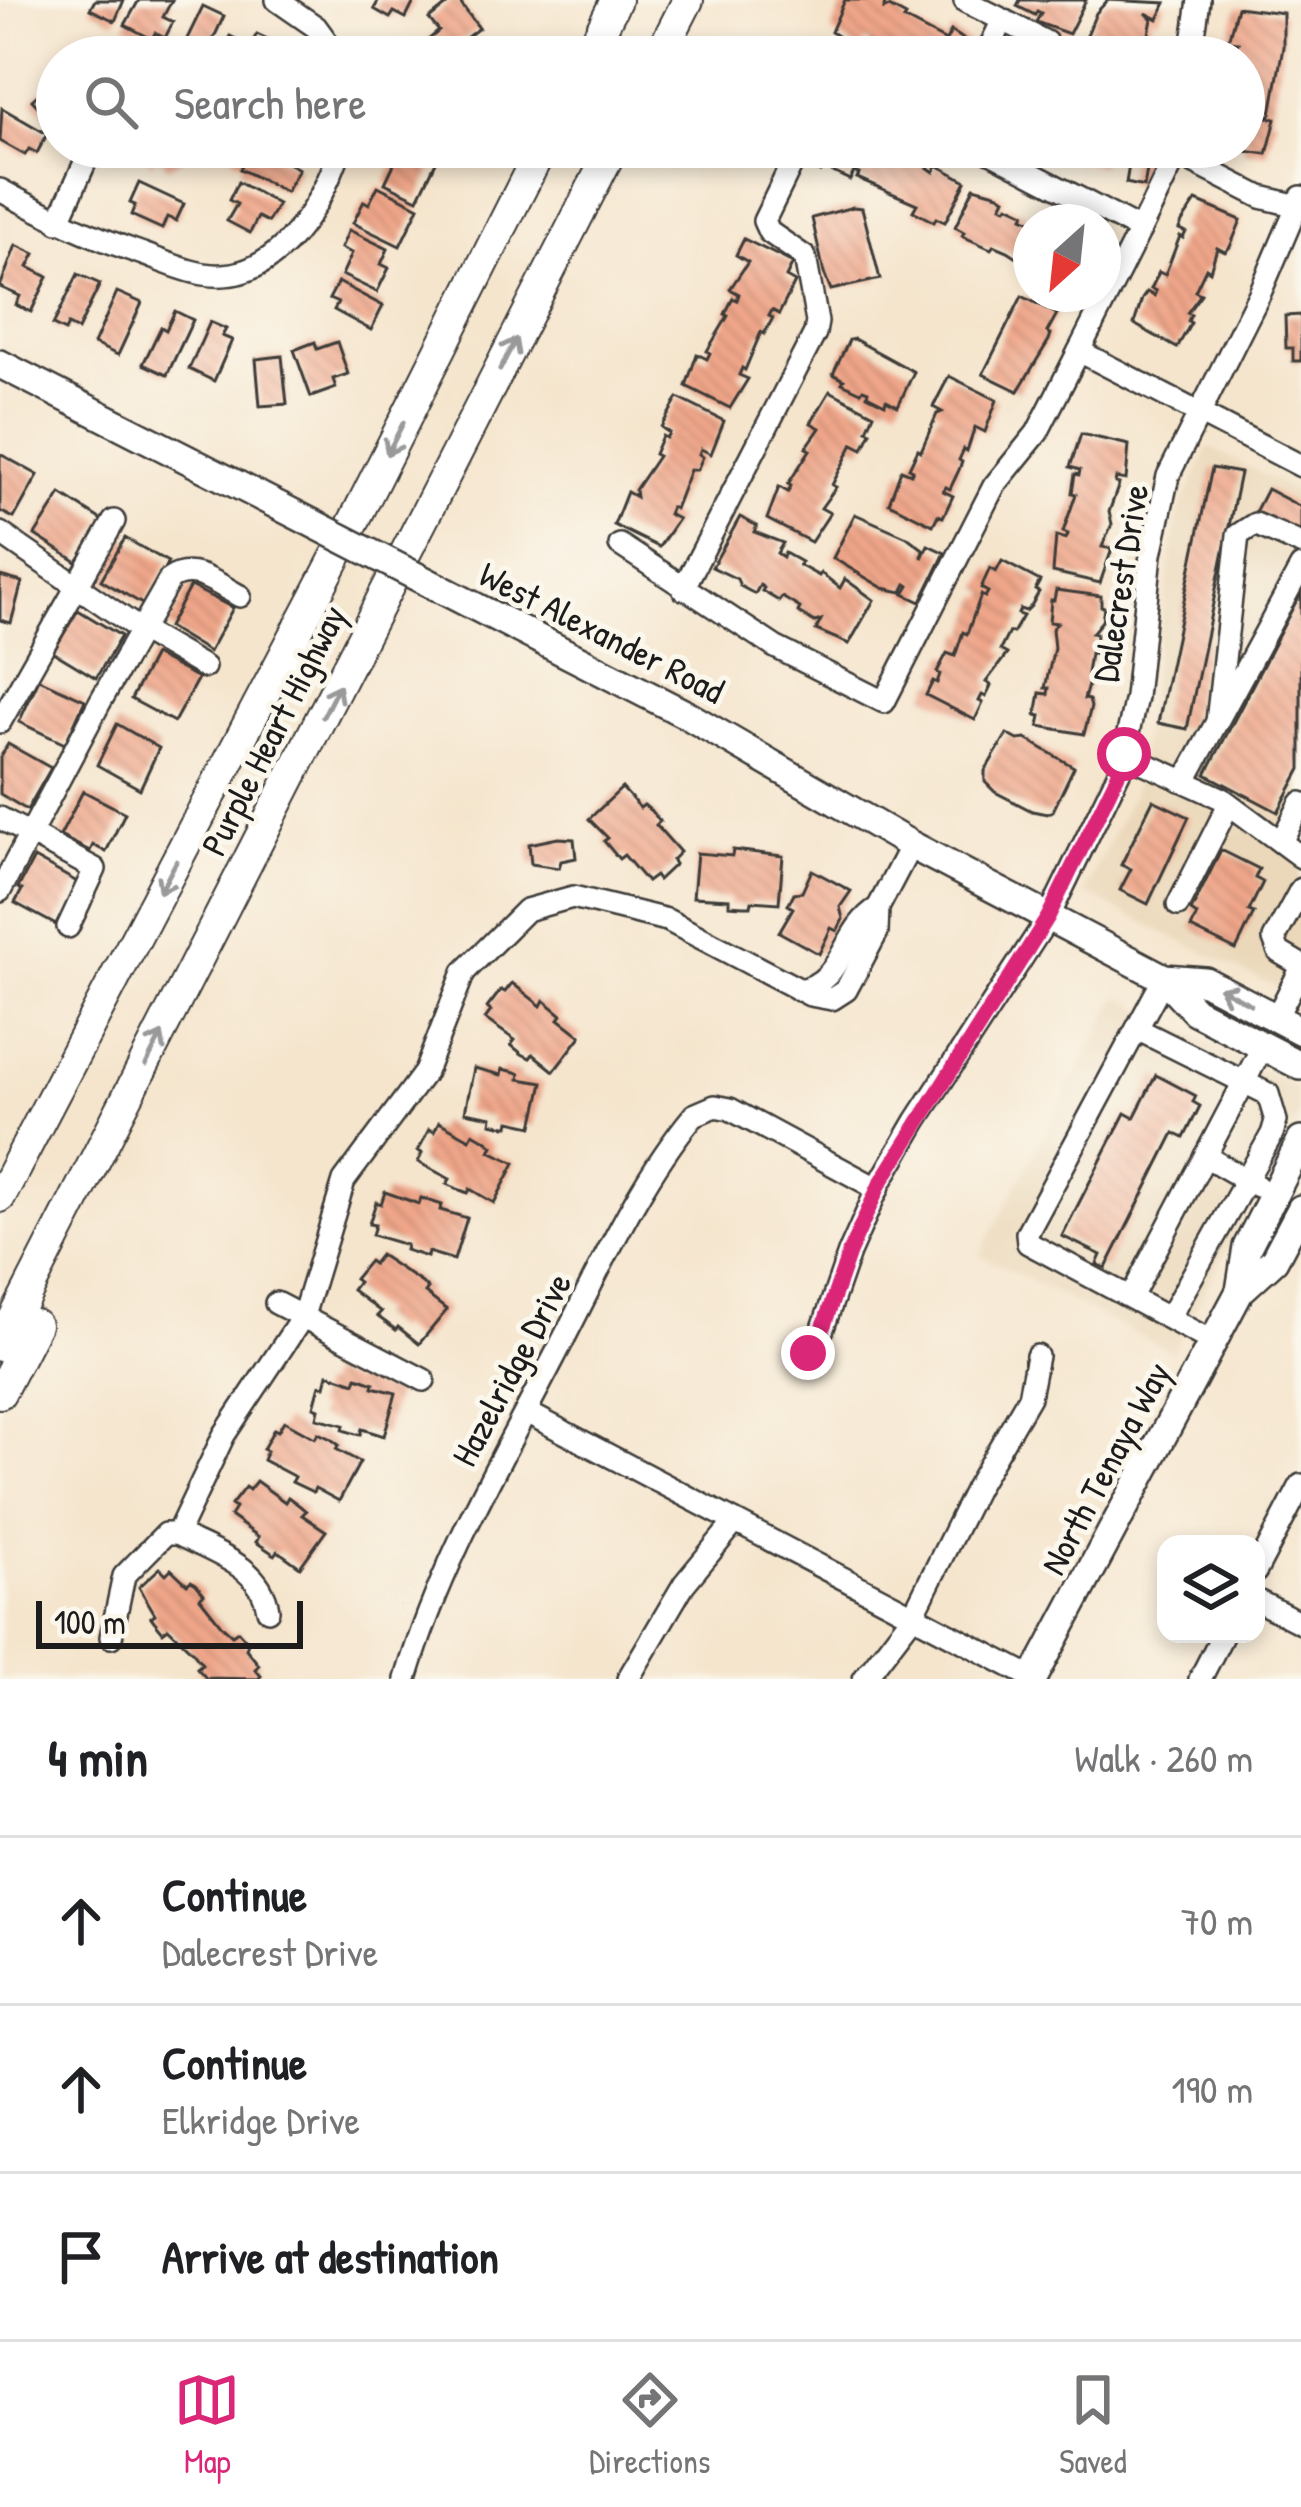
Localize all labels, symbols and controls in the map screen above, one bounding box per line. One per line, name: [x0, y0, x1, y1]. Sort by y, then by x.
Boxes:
search box: [36, 36, 1265, 168]
icon: search: [78, 69, 144, 135]
text: Search here: [174, 72, 366, 133]
north arrow: [1013, 204, 1121, 312]
one-way arrow: [498, 336, 521, 372]
one-way arrow: [383, 421, 406, 456]
street label: Dalecrest Drive: [1080, 481, 1159, 685]
street label: West Alexander Road: [471, 549, 733, 714]
street label: Purple Heart Highway: [188, 596, 357, 863]
one-way arrow: [321, 684, 344, 719]
route start: [1097, 727, 1151, 781]
one-way arrow: [156, 859, 179, 894]
one-way arrow: [1217, 984, 1253, 1007]
one-way arrow: [144, 1031, 167, 1067]
street label: Hazelridge Drive: [439, 1263, 582, 1474]
route end: [781, 1326, 835, 1380]
street label: North Tenaya Way: [1028, 1353, 1181, 1583]
map controls: [1157, 1535, 1265, 1643]
button: layers: [1157, 1535, 1265, 1643]
scale bar: [36, 1595, 303, 1648]
text: 100 m: [54, 1600, 126, 1644]
text: 4 min: [48, 1723, 148, 1792]
text: Walk · 260 m: [1075, 1731, 1253, 1784]
text: Continue: [162, 1864, 307, 1925]
icon: ahead: [48, 1888, 114, 1954]
text: 70 m: [1181, 1894, 1253, 1947]
text: Dalecrest Drive: [162, 1925, 378, 1978]
text: Continue: [162, 2032, 307, 2093]
icon: ahead: [48, 2056, 114, 2122]
text: 190 m: [1172, 2062, 1253, 2115]
text: Elkridge Drive: [162, 2093, 360, 2146]
icon: arrive: [48, 2224, 114, 2290]
text: Arrive at destination: [162, 2226, 499, 2287]
tab: Map: [174, 2367, 240, 2483]
tab: Directions: [589, 2367, 711, 2483]
tab: Saved: [1059, 2367, 1127, 2483]

